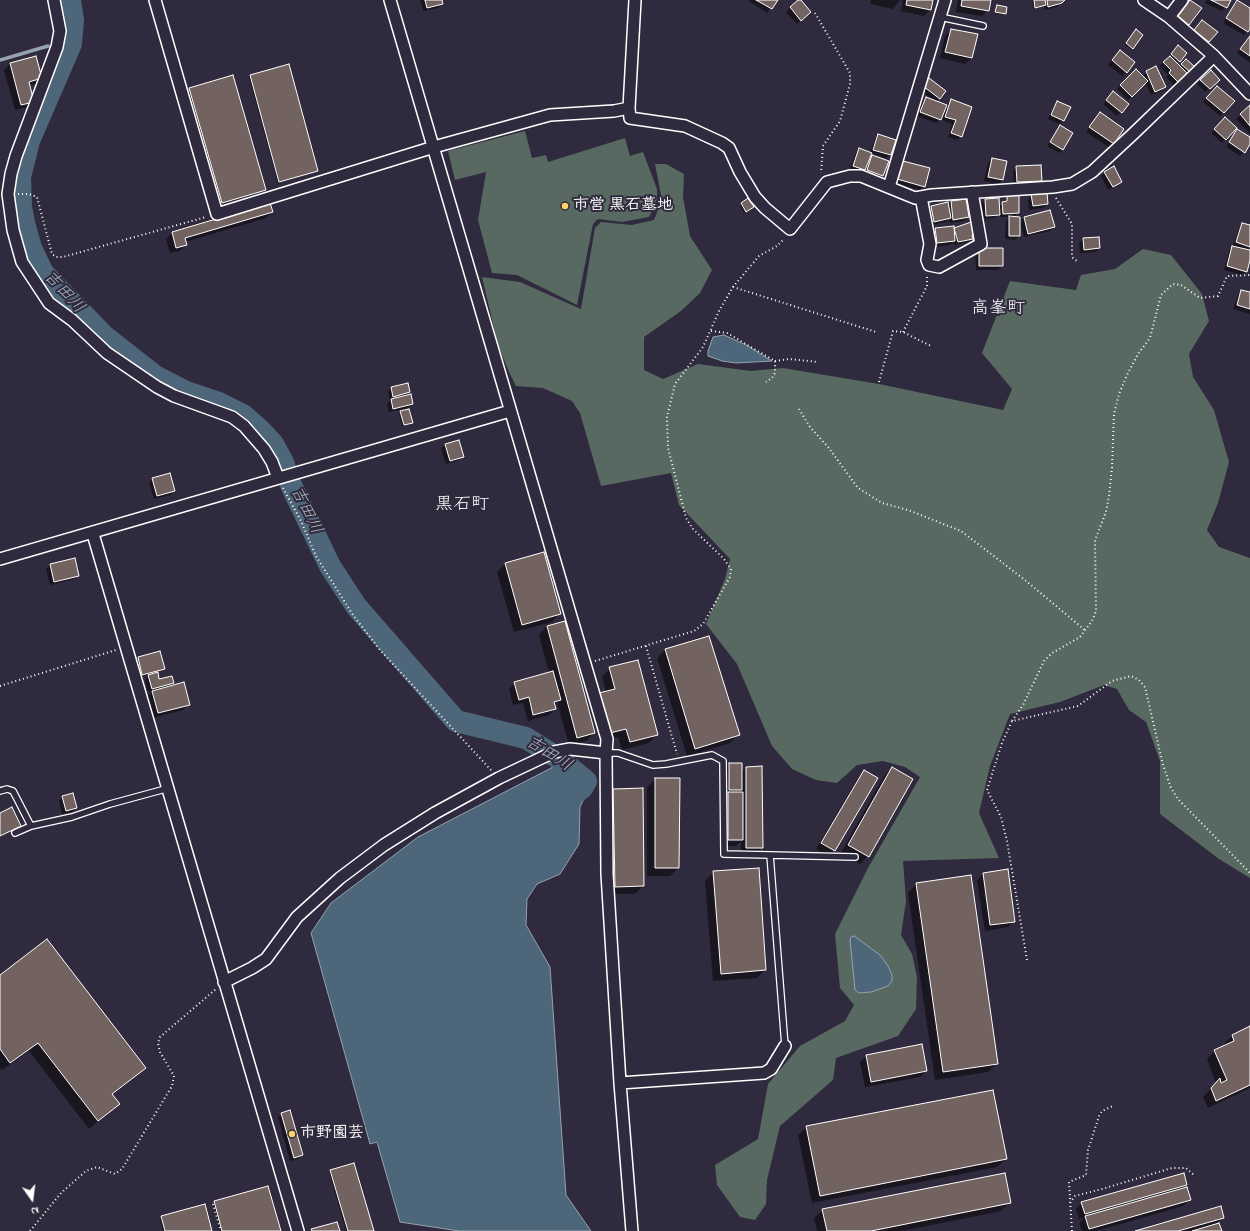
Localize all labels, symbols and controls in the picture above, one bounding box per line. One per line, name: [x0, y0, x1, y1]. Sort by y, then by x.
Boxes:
place label: 市営 黒石墓地: [573, 196, 673, 216]
marker: 市営 黒石墓地: [560, 201, 570, 211]
water label: 吉田川: [38, 267, 88, 319]
district label: 高峯町: [971, 299, 1025, 321]
water label: 吉田川: [285, 484, 325, 538]
district label: 黒石町: [435, 495, 489, 517]
water label: 吉田川: [521, 733, 575, 777]
place label: 市野園芸: [300, 1124, 364, 1144]
marker: 市野園芸: [287, 1129, 297, 1139]
north arrow: [12, 1179, 52, 1219]
text: N: [29, 1202, 40, 1219]

